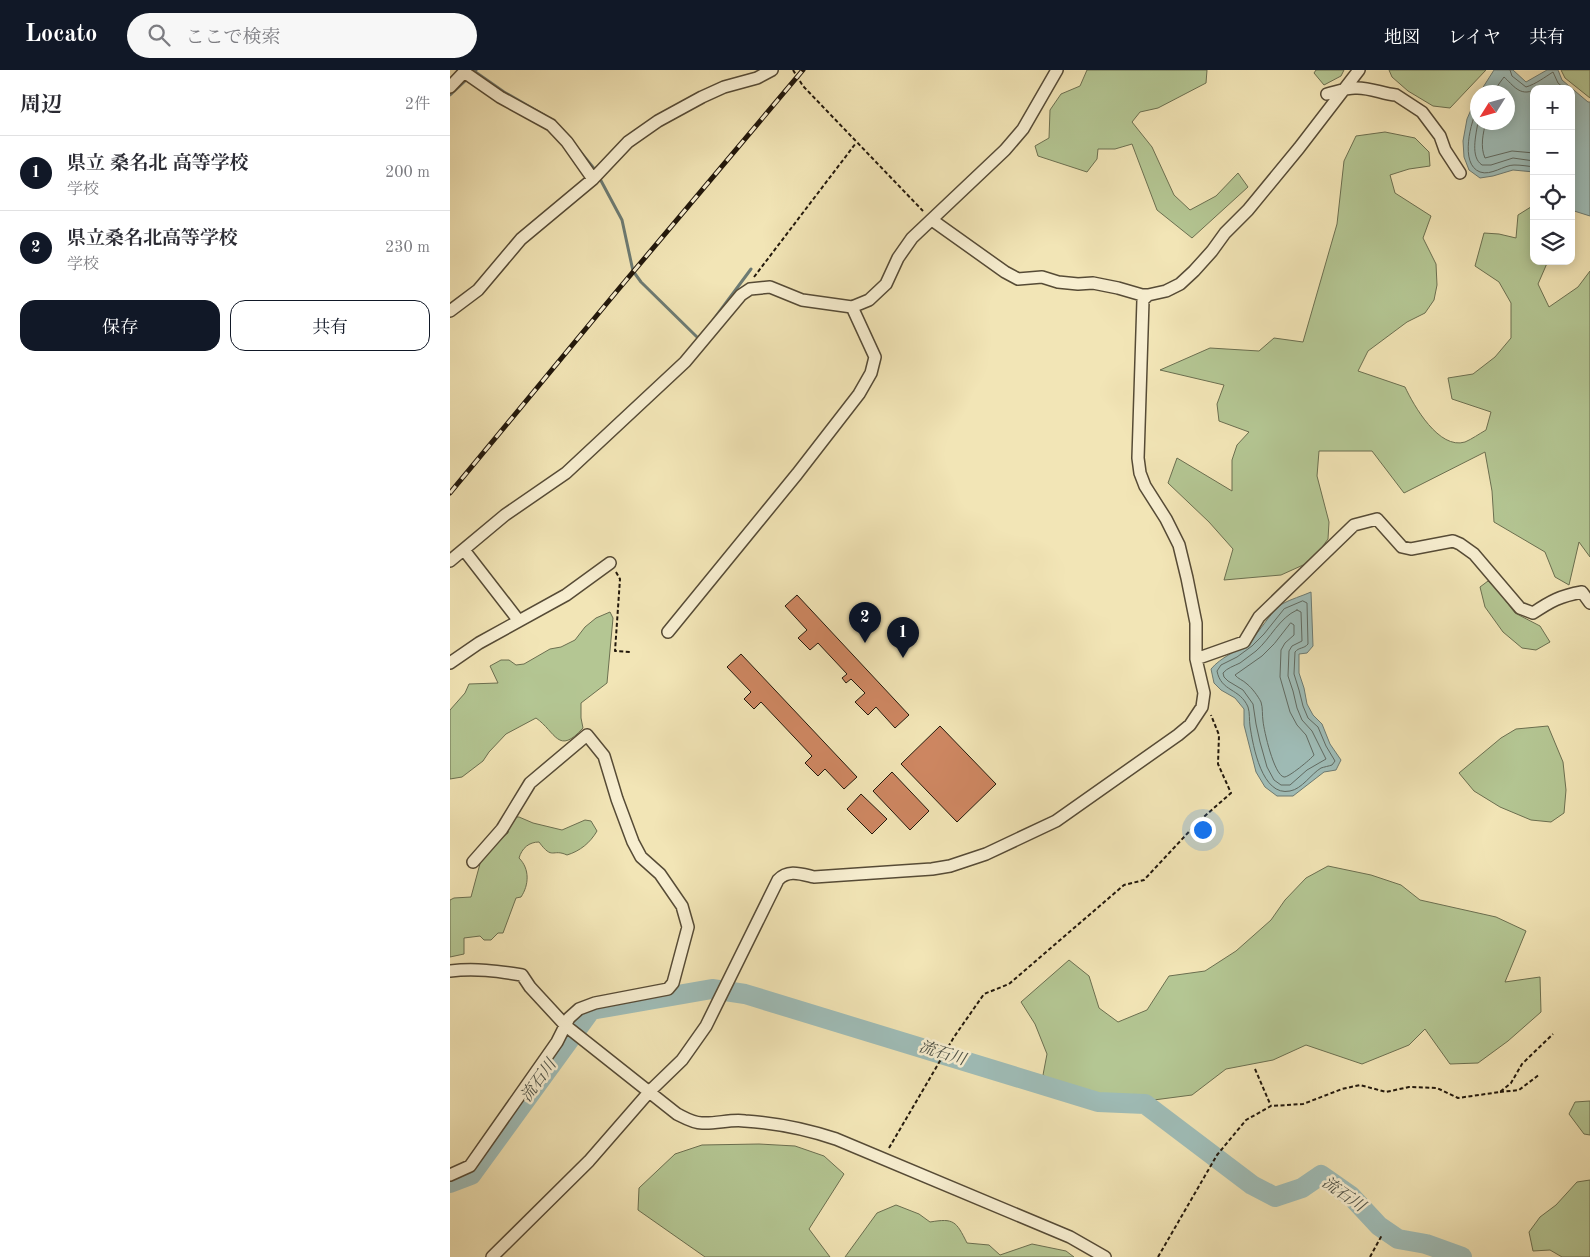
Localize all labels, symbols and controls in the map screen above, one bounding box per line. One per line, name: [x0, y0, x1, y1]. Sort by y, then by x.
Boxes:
search box: [127, 13, 477, 58]
icon: search: [145, 21, 173, 49]
text: Locato: [25, 23, 97, 47]
text: ここで検索: [185, 29, 280, 48]
text: 地図: [1384, 29, 1420, 47]
text: レイヤ: [1448, 29, 1501, 47]
text: 共有: [1529, 29, 1565, 47]
north arrow: [1470, 85, 1515, 130]
map controls: [1530, 85, 1575, 265]
button: +: [1530, 85, 1575, 130]
text: 周辺: [20, 95, 62, 116]
text: 2件: [405, 97, 430, 113]
button: −: [1530, 130, 1575, 175]
text: 県立 桑名北 高等学校: [67, 155, 249, 174]
text: 1: [31, 165, 41, 181]
text: 200 m: [385, 165, 430, 181]
button: locate: [1530, 175, 1575, 220]
text: 学校: [67, 182, 99, 198]
button: layers: [1530, 220, 1575, 265]
text: 県立桑名北高等学校: [67, 230, 238, 249]
text: 2: [31, 240, 41, 256]
text: 230 m: [385, 240, 430, 256]
text: 学校: [67, 257, 99, 273]
button: 保存: [20, 300, 220, 351]
button: 共有: [230, 300, 430, 351]
pin: 2: [849, 602, 881, 643]
pin: 1: [887, 617, 919, 658]
your location: [1190, 817, 1216, 843]
water label: 流石川: [917, 1037, 970, 1069]
water label: 流石川: [517, 1054, 561, 1105]
water label: 流石川: [1319, 1173, 1370, 1216]

